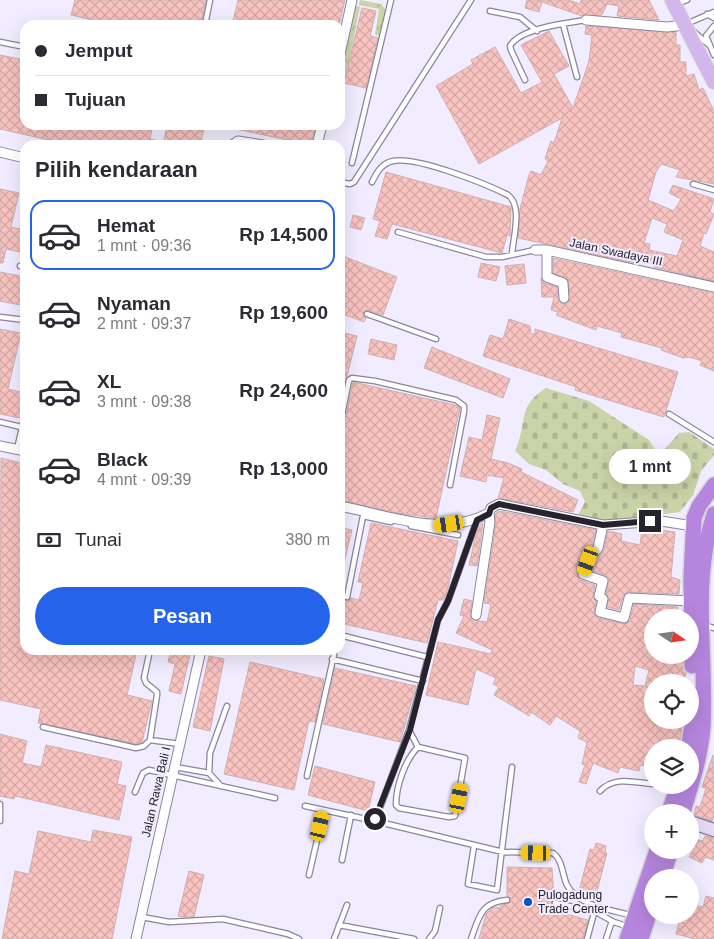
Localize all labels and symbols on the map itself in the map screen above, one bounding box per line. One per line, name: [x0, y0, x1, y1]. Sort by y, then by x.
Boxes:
street label: Jalan Swadaya III: [568, 235, 664, 269]
callout: 1 mnt: [609, 448, 691, 484]
route end: [639, 510, 661, 532]
car: [433, 514, 464, 534]
car: [575, 544, 600, 578]
north arrow: [644, 609, 699, 664]
street label: Jalan Rawa Bali I: [139, 745, 173, 839]
car: [448, 782, 469, 814]
route start: [364, 808, 386, 830]
car: [309, 810, 330, 842]
car: [520, 845, 551, 861]
place label: Pulogadung Trade Center: [538, 888, 608, 916]
marker: Pulogadung Trade Center: [522, 896, 534, 908]

